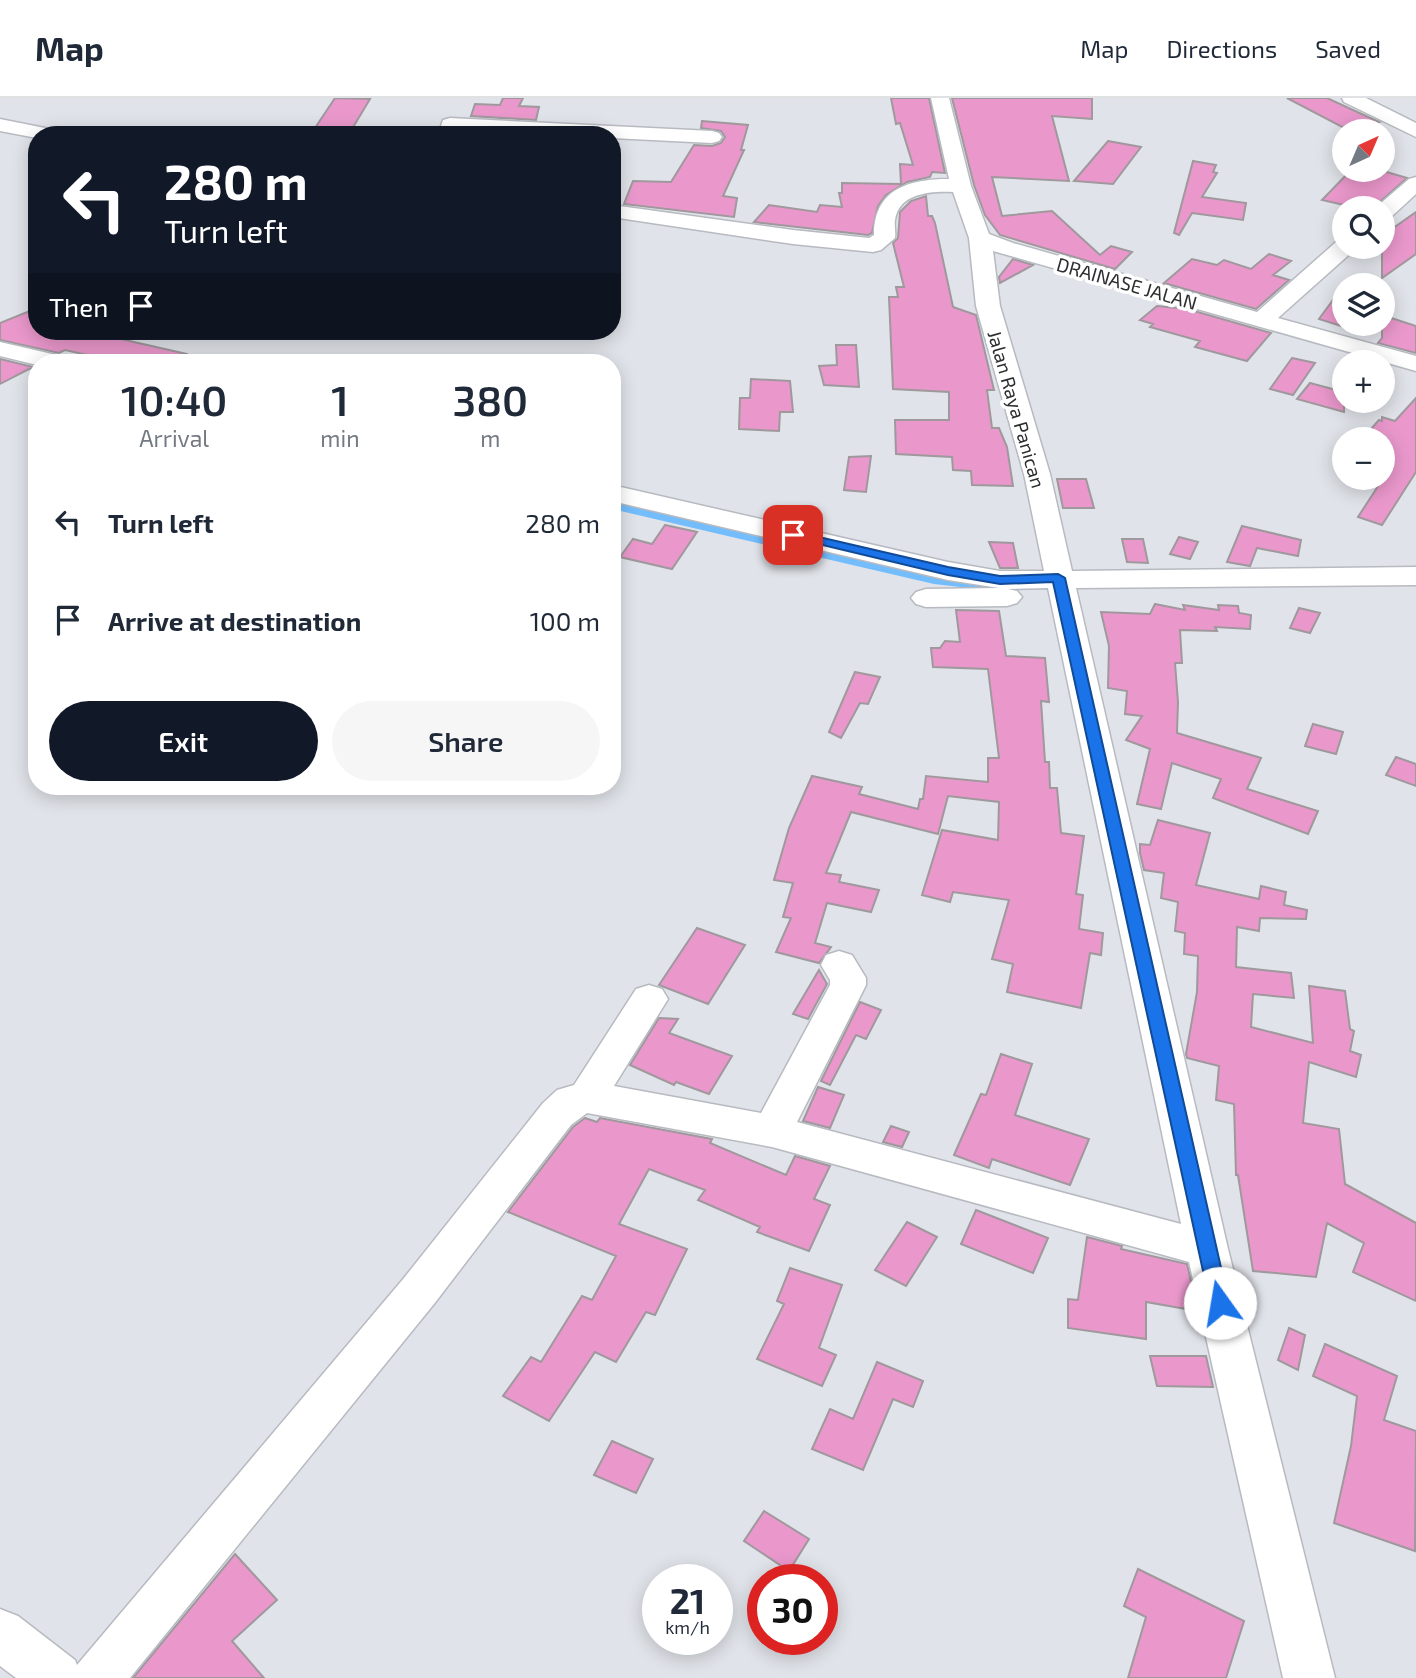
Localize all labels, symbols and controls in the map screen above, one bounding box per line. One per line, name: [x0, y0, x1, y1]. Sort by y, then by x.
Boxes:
text: Map: [35, 28, 104, 68]
text: Map: [1080, 34, 1128, 63]
text: Directions: [1166, 34, 1277, 63]
text: Saved: [1315, 34, 1381, 63]
north arrow: [1332, 119, 1395, 182]
map controls: [1332, 119, 1395, 490]
text: 280 m: [164, 151, 308, 210]
icon: left: [49, 154, 140, 245]
button: search: [1332, 196, 1395, 259]
text: Turn left: [164, 211, 288, 249]
street label: DRAINASE JALAN: [1054, 252, 1200, 314]
button: layers: [1332, 273, 1395, 336]
icon: arrive: [122, 287, 160, 325]
text: Then: [49, 291, 108, 322]
street label: Jalan Raya Panican: [983, 327, 1051, 491]
button: +: [1332, 350, 1395, 413]
text: 10:40: [121, 374, 227, 424]
text: 1: [331, 374, 349, 424]
text: 380: [453, 374, 528, 424]
text: Arrival: [139, 424, 209, 452]
text: min: [320, 424, 360, 452]
text: m: [480, 424, 500, 452]
button: −: [1332, 427, 1395, 490]
icon: left: [49, 503, 87, 541]
pin: [763, 505, 823, 565]
text: Turn left: [108, 507, 214, 538]
text: 280 m: [525, 507, 600, 538]
icon: arrive: [774, 516, 812, 554]
icon: arrive: [49, 601, 87, 639]
text: Arrive at destination: [108, 605, 361, 636]
text: 100 m: [530, 605, 600, 636]
button: Exit: [49, 701, 318, 781]
button: Share: [332, 701, 600, 781]
position arrow: [1183, 1266, 1257, 1340]
speed limit sign: 30: [747, 1564, 838, 1655]
text: 21: [670, 1579, 705, 1621]
text: km/h: [665, 1616, 710, 1638]

